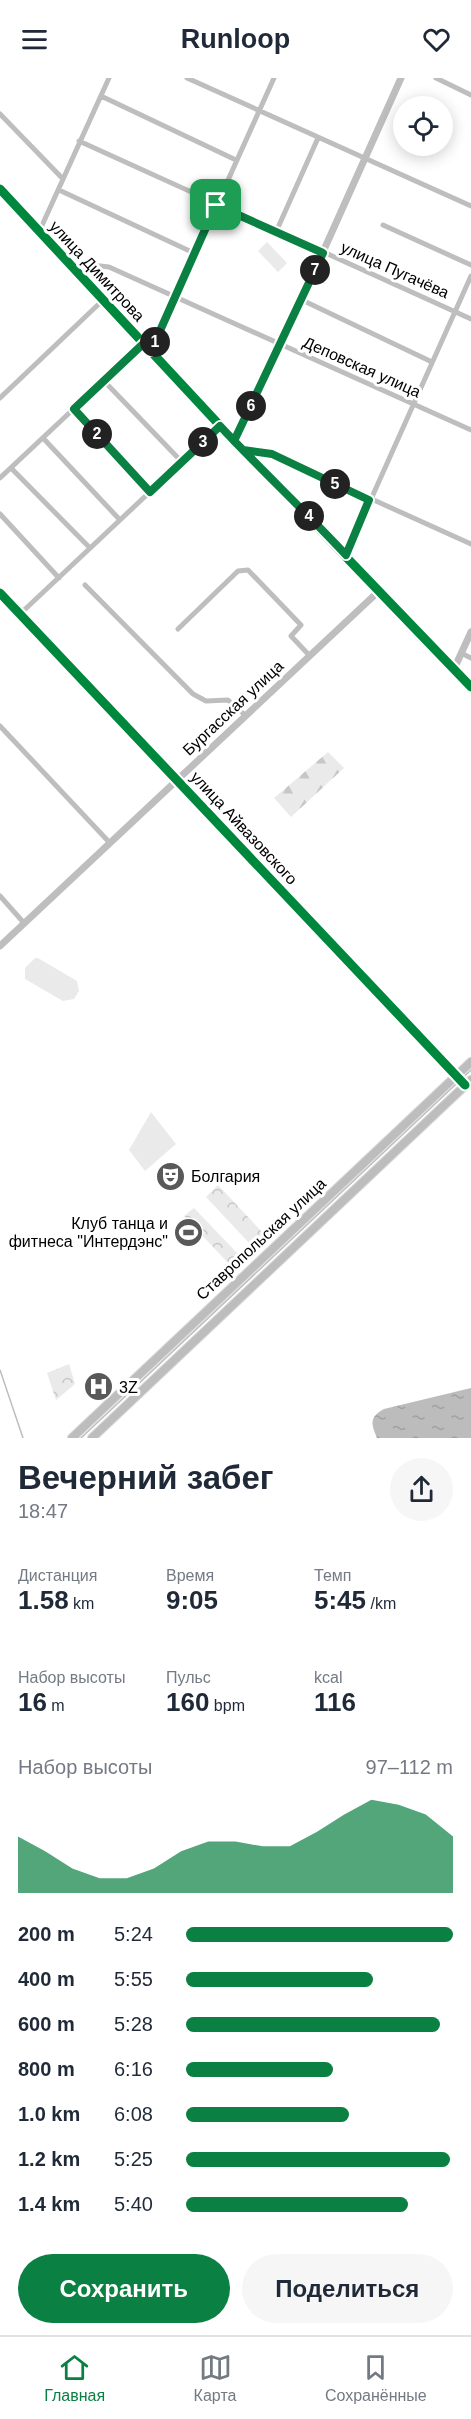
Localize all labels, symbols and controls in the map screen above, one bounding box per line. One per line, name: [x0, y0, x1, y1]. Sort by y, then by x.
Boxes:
icon: menu: [18, 23, 51, 56]
icon: heart: [420, 23, 453, 56]
text: Runloop: [181, 24, 290, 54]
map controls: [393, 96, 453, 156]
button: locate: [393, 96, 453, 156]
pin: [190, 179, 241, 230]
icon: arrive: [199, 188, 232, 221]
street label: улица Димитрова: [46, 217, 148, 325]
street label: улица Пугачёва: [338, 239, 452, 301]
pin: 7: [300, 255, 330, 285]
text: 7: [311, 261, 319, 278]
pin: 1: [140, 327, 170, 357]
text: 1: [151, 333, 159, 350]
street label: Деповская улица: [301, 333, 424, 401]
pin: 6: [236, 391, 266, 421]
text: 6: [247, 397, 255, 414]
pin: 2: [82, 419, 112, 449]
text: 2: [93, 425, 101, 442]
pin: 3: [188, 427, 218, 457]
text: 3: [199, 433, 207, 450]
pin: 5: [320, 469, 350, 499]
text: 5: [331, 475, 339, 492]
pin: 4: [294, 501, 324, 531]
text: 4: [305, 507, 313, 524]
street label: Бургасская улица: [179, 657, 287, 759]
street label: улица Айвазовского: [187, 768, 301, 888]
theatre icon: Болгария: [154, 1160, 186, 1192]
place label: Болгария: [191, 1168, 260, 1185]
street label: Ставропольская улица: [193, 1175, 329, 1303]
place label: Клуб танца и фитнеса "Интердэнс": [9, 1215, 168, 1250]
sports icon: Клуб танца и фитнеса "Интердэнс": [173, 1216, 205, 1248]
hospital icon: 3Z: [82, 1371, 114, 1403]
place label: 3Z: [119, 1379, 138, 1396]
button: share: [390, 1458, 453, 1521]
text: Вечерний забег: [18, 1459, 274, 1496]
text: 18:47: [18, 1500, 68, 1522]
text: Дистанция: [18, 1567, 97, 1584]
text: Время: [166, 1567, 214, 1584]
text: Темп: [314, 1567, 351, 1584]
text: 1.58: [18, 1585, 69, 1615]
text: 9:05: [166, 1585, 218, 1615]
text: 5:45: [314, 1585, 366, 1615]
text: km: [69, 1595, 94, 1612]
text: /km: [366, 1595, 396, 1612]
text: Набор высоты: [18, 1669, 125, 1686]
text: Пульс: [166, 1669, 211, 1686]
text: kcal: [314, 1669, 342, 1686]
text: 16: [18, 1687, 47, 1717]
text: 160: [166, 1687, 209, 1717]
text: 116: [314, 1687, 356, 1717]
text: m: [47, 1697, 65, 1714]
text: bpm: [209, 1697, 245, 1714]
text: Набор высоты: [18, 1756, 152, 1778]
text: 97–112 m: [366, 1756, 453, 1778]
text: 200 m: [18, 1923, 75, 1945]
text: 5:24: [114, 1923, 153, 1945]
text: 400 m: [18, 1968, 75, 1990]
text: 5:55: [114, 1968, 153, 1990]
text: 600 m: [18, 2013, 75, 2035]
text: 5:28: [114, 2013, 153, 2035]
text: 800 m: [18, 2058, 75, 2080]
text: 6:16: [114, 2058, 153, 2080]
text: 1.0 km: [18, 2103, 80, 2125]
text: 6:08: [114, 2103, 153, 2125]
text: 1.2 km: [18, 2148, 80, 2170]
text: 5:25: [114, 2148, 153, 2170]
text: 1.4 km: [18, 2193, 80, 2215]
text: 5:40: [114, 2193, 153, 2215]
button: Сохранить: [18, 2254, 230, 2323]
button: Поделиться: [242, 2254, 453, 2323]
tab: Главная: [44, 2351, 105, 2405]
tab: Карта: [194, 2351, 236, 2405]
tab: Сохранённые: [325, 2351, 427, 2405]

